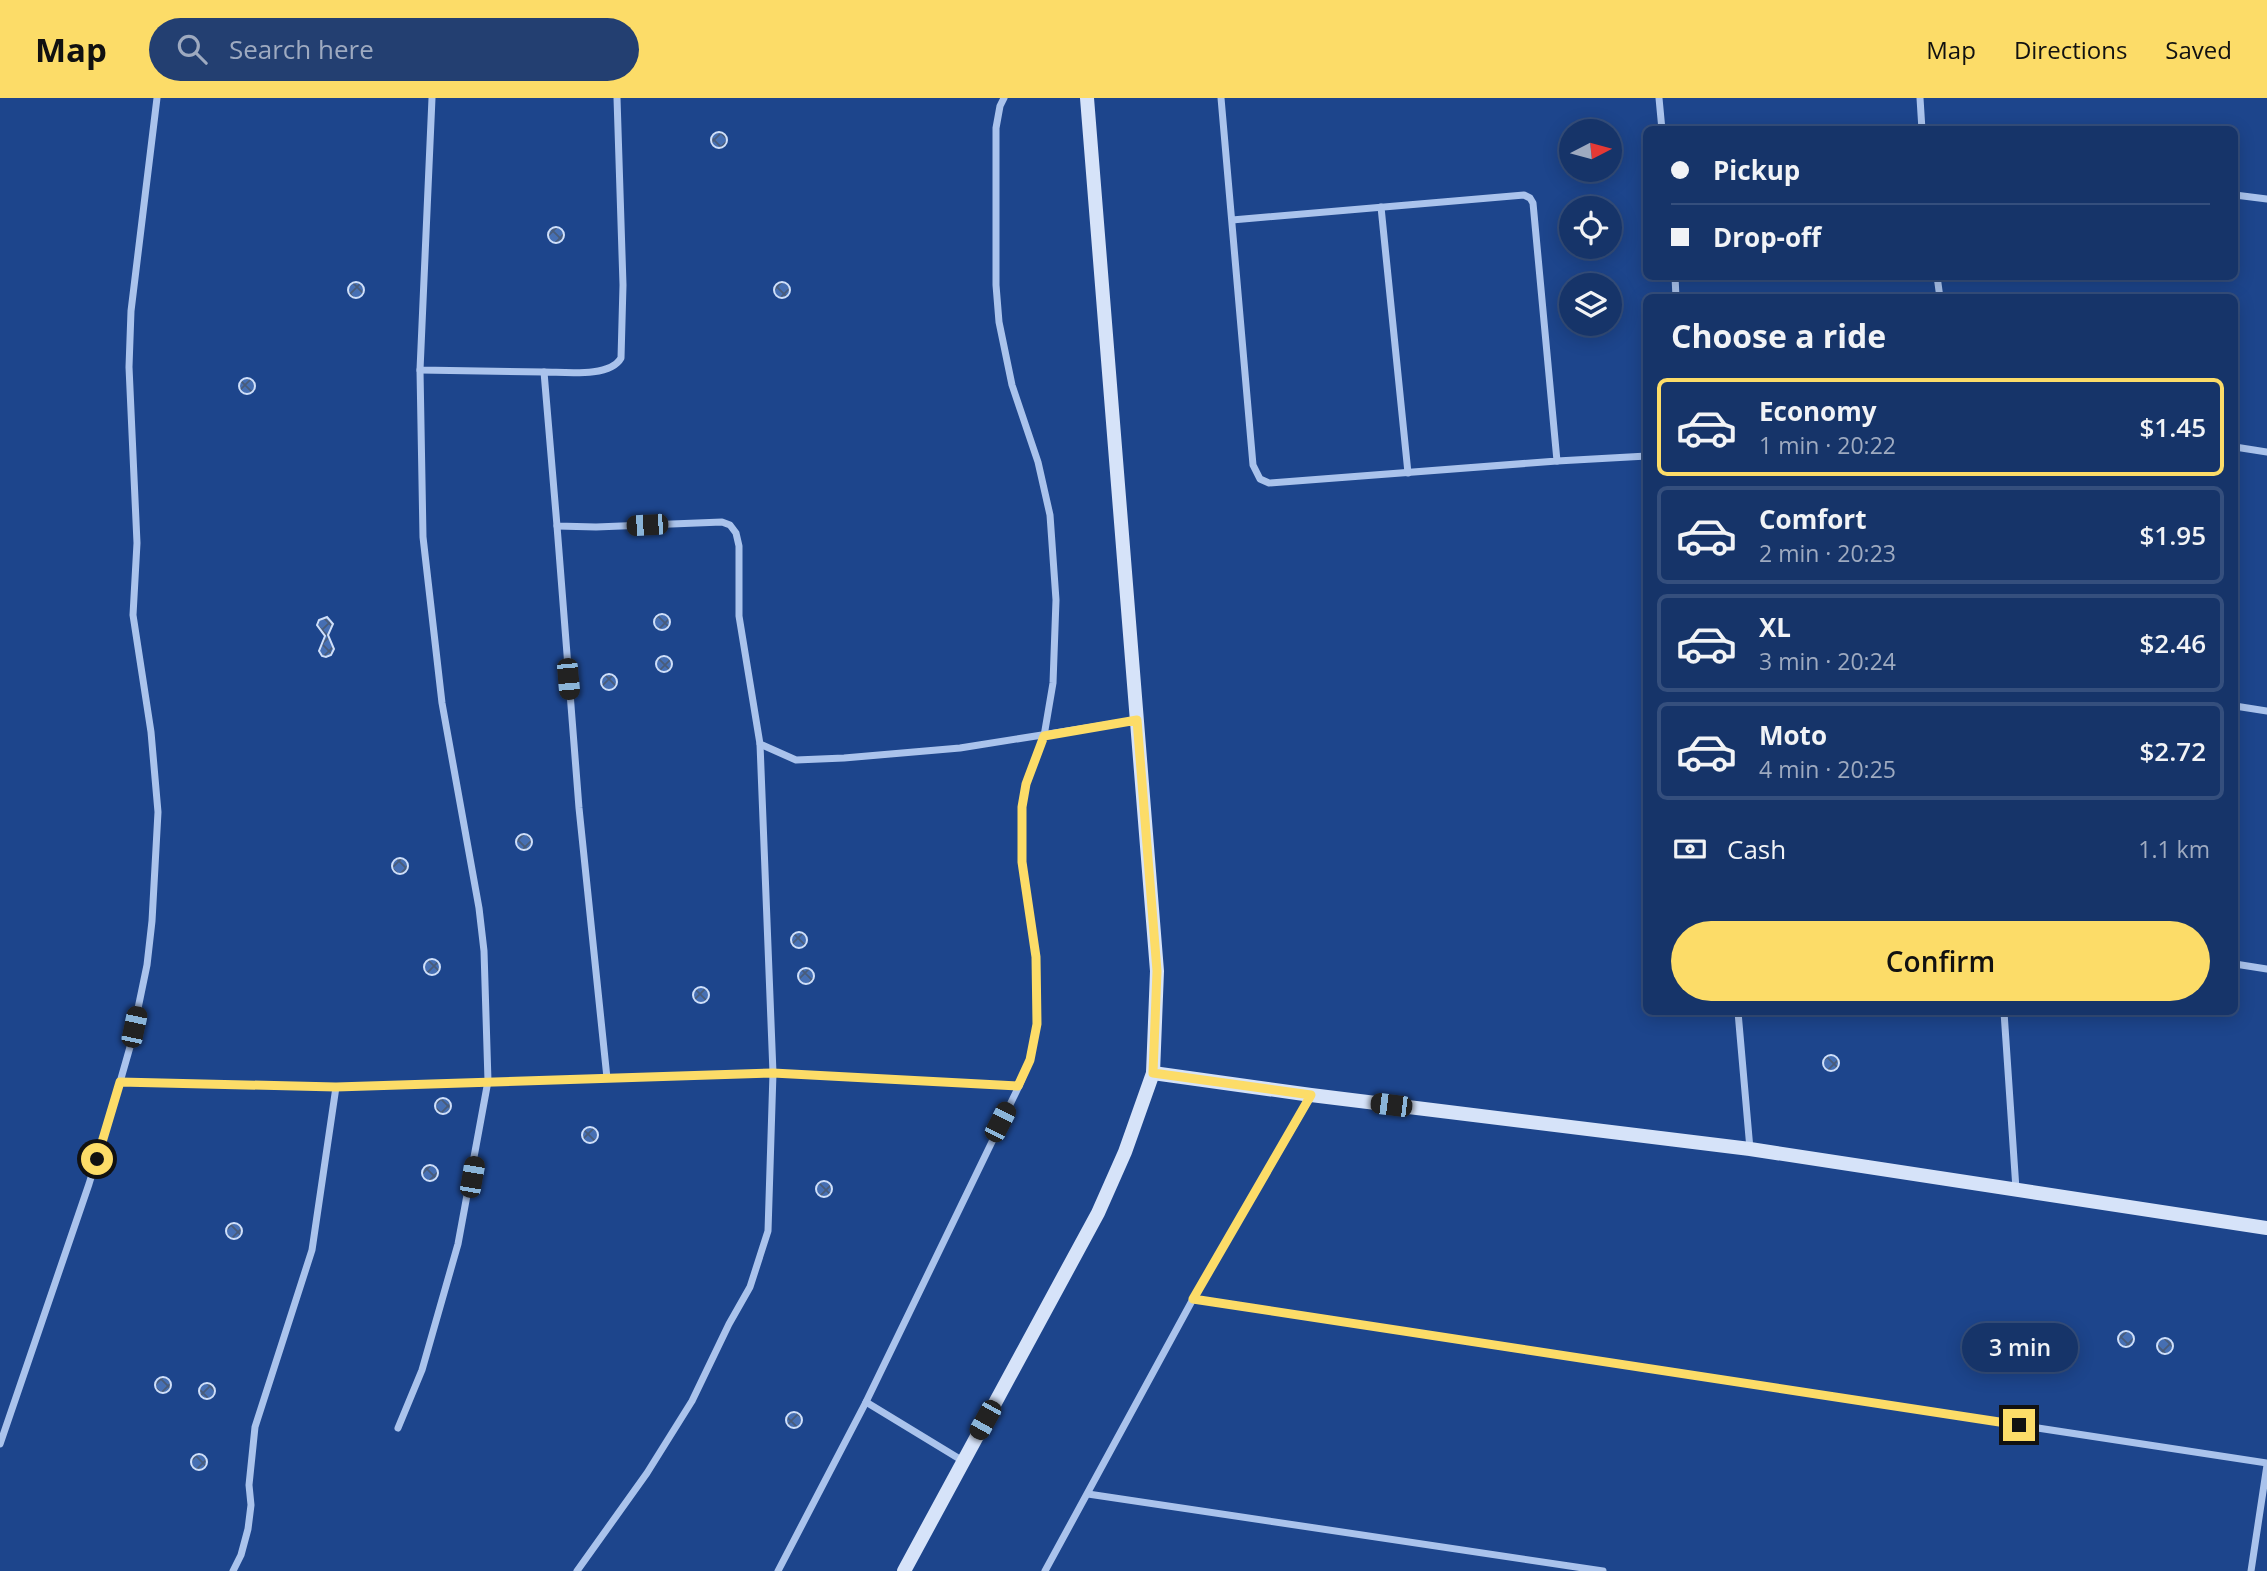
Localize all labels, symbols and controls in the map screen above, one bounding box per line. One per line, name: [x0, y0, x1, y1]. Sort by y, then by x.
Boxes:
search box: [149, 18, 639, 81]
text: Map: [35, 27, 107, 72]
icon: search: [173, 30, 211, 68]
text: Search here: [229, 31, 374, 67]
text: Map: [1926, 33, 1976, 66]
text: Directions: [2014, 33, 2127, 66]
text: Saved: [2165, 33, 2232, 66]
north arrow: [1559, 119, 1622, 182]
map controls: [1559, 119, 1622, 336]
text: Pickup: [1713, 152, 1800, 188]
button: locate: [1559, 196, 1622, 259]
text: Drop-off: [1713, 219, 1821, 255]
button: layers: [1559, 273, 1622, 336]
text: Choose a ride: [1671, 314, 1886, 357]
text: Economy: [1759, 393, 1877, 429]
icon: car: [1675, 396, 1738, 459]
text: $1.45: [2139, 409, 2206, 445]
text: 1 min · 20:22: [1759, 429, 1896, 461]
text: Comfort: [1759, 501, 1866, 537]
icon: car: [1675, 504, 1738, 567]
car: [626, 513, 669, 537]
text: $1.95: [2139, 517, 2206, 553]
text: 2 min · 20:23: [1759, 537, 1896, 569]
text: XL: [1759, 609, 1791, 645]
icon: car: [1675, 612, 1738, 675]
text: $2.46: [2139, 625, 2206, 661]
text: 3 min · 20:24: [1759, 645, 1896, 677]
car: [556, 657, 581, 701]
text: Moto: [1759, 717, 1827, 753]
icon: car: [1675, 720, 1738, 783]
text: $2.72: [2139, 733, 2206, 769]
text: 4 min · 20:25: [1759, 753, 1896, 785]
icon: cash: [1671, 830, 1709, 868]
text: Cash: [1727, 831, 1786, 867]
text: 1.1 km: [2138, 833, 2210, 865]
button: Confirm: [1671, 921, 2210, 1001]
car: [120, 1004, 149, 1050]
car: [1369, 1092, 1414, 1118]
car: [982, 1099, 1019, 1145]
route start: [81, 1143, 113, 1175]
car: [459, 1154, 486, 1200]
callout: 3 min: [1961, 1324, 2077, 1372]
text: 3 min: [1989, 1331, 2051, 1363]
car: [966, 1397, 1005, 1443]
route end: [2003, 1409, 2035, 1441]

